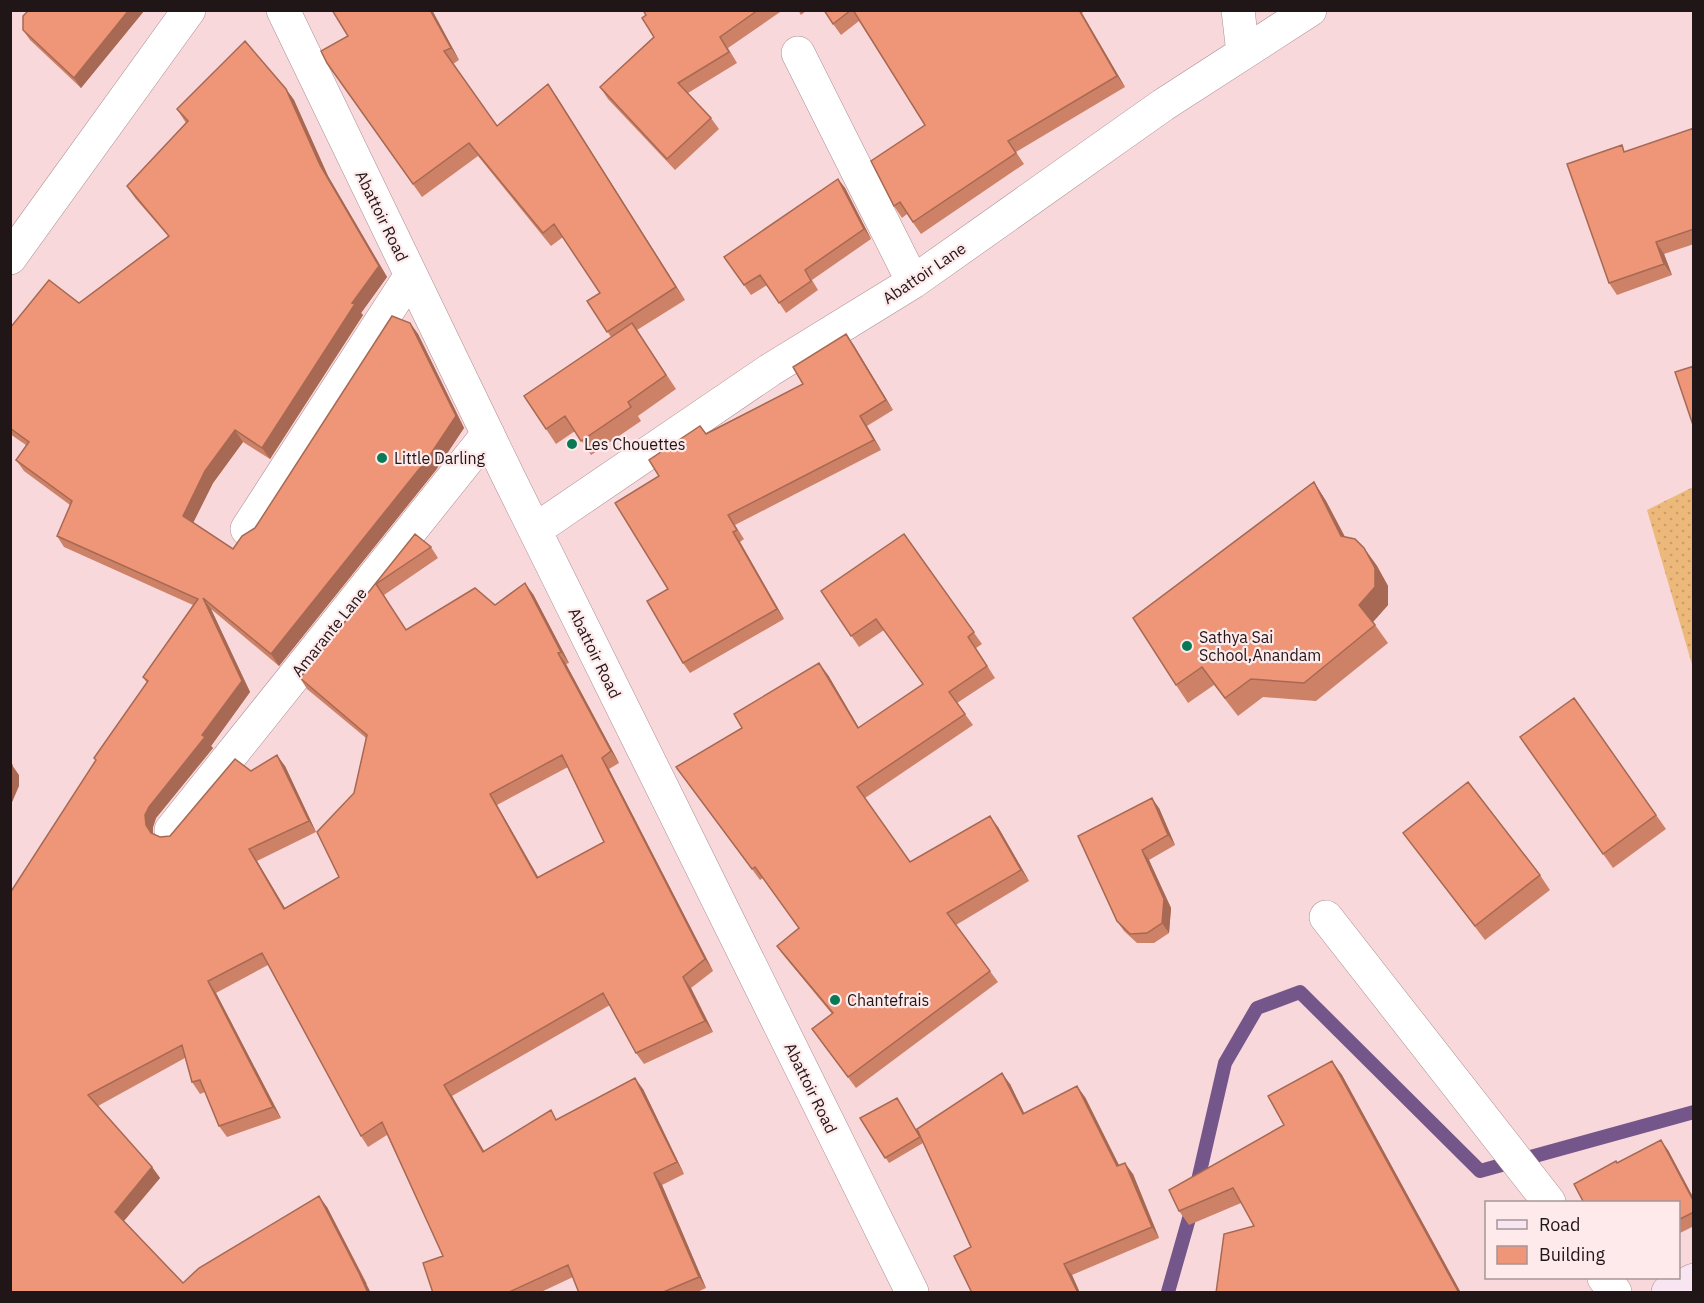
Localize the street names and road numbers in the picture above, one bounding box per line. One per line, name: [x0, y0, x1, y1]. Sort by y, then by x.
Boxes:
street label: Abattoir Road: [351, 167, 413, 265]
street label: Abattoir Lane: [879, 238, 970, 308]
street label: Amarante Lane: [287, 583, 371, 681]
street label: Abattoir Road: [564, 604, 626, 702]
street label: Abattoir Road: [780, 1039, 842, 1137]

